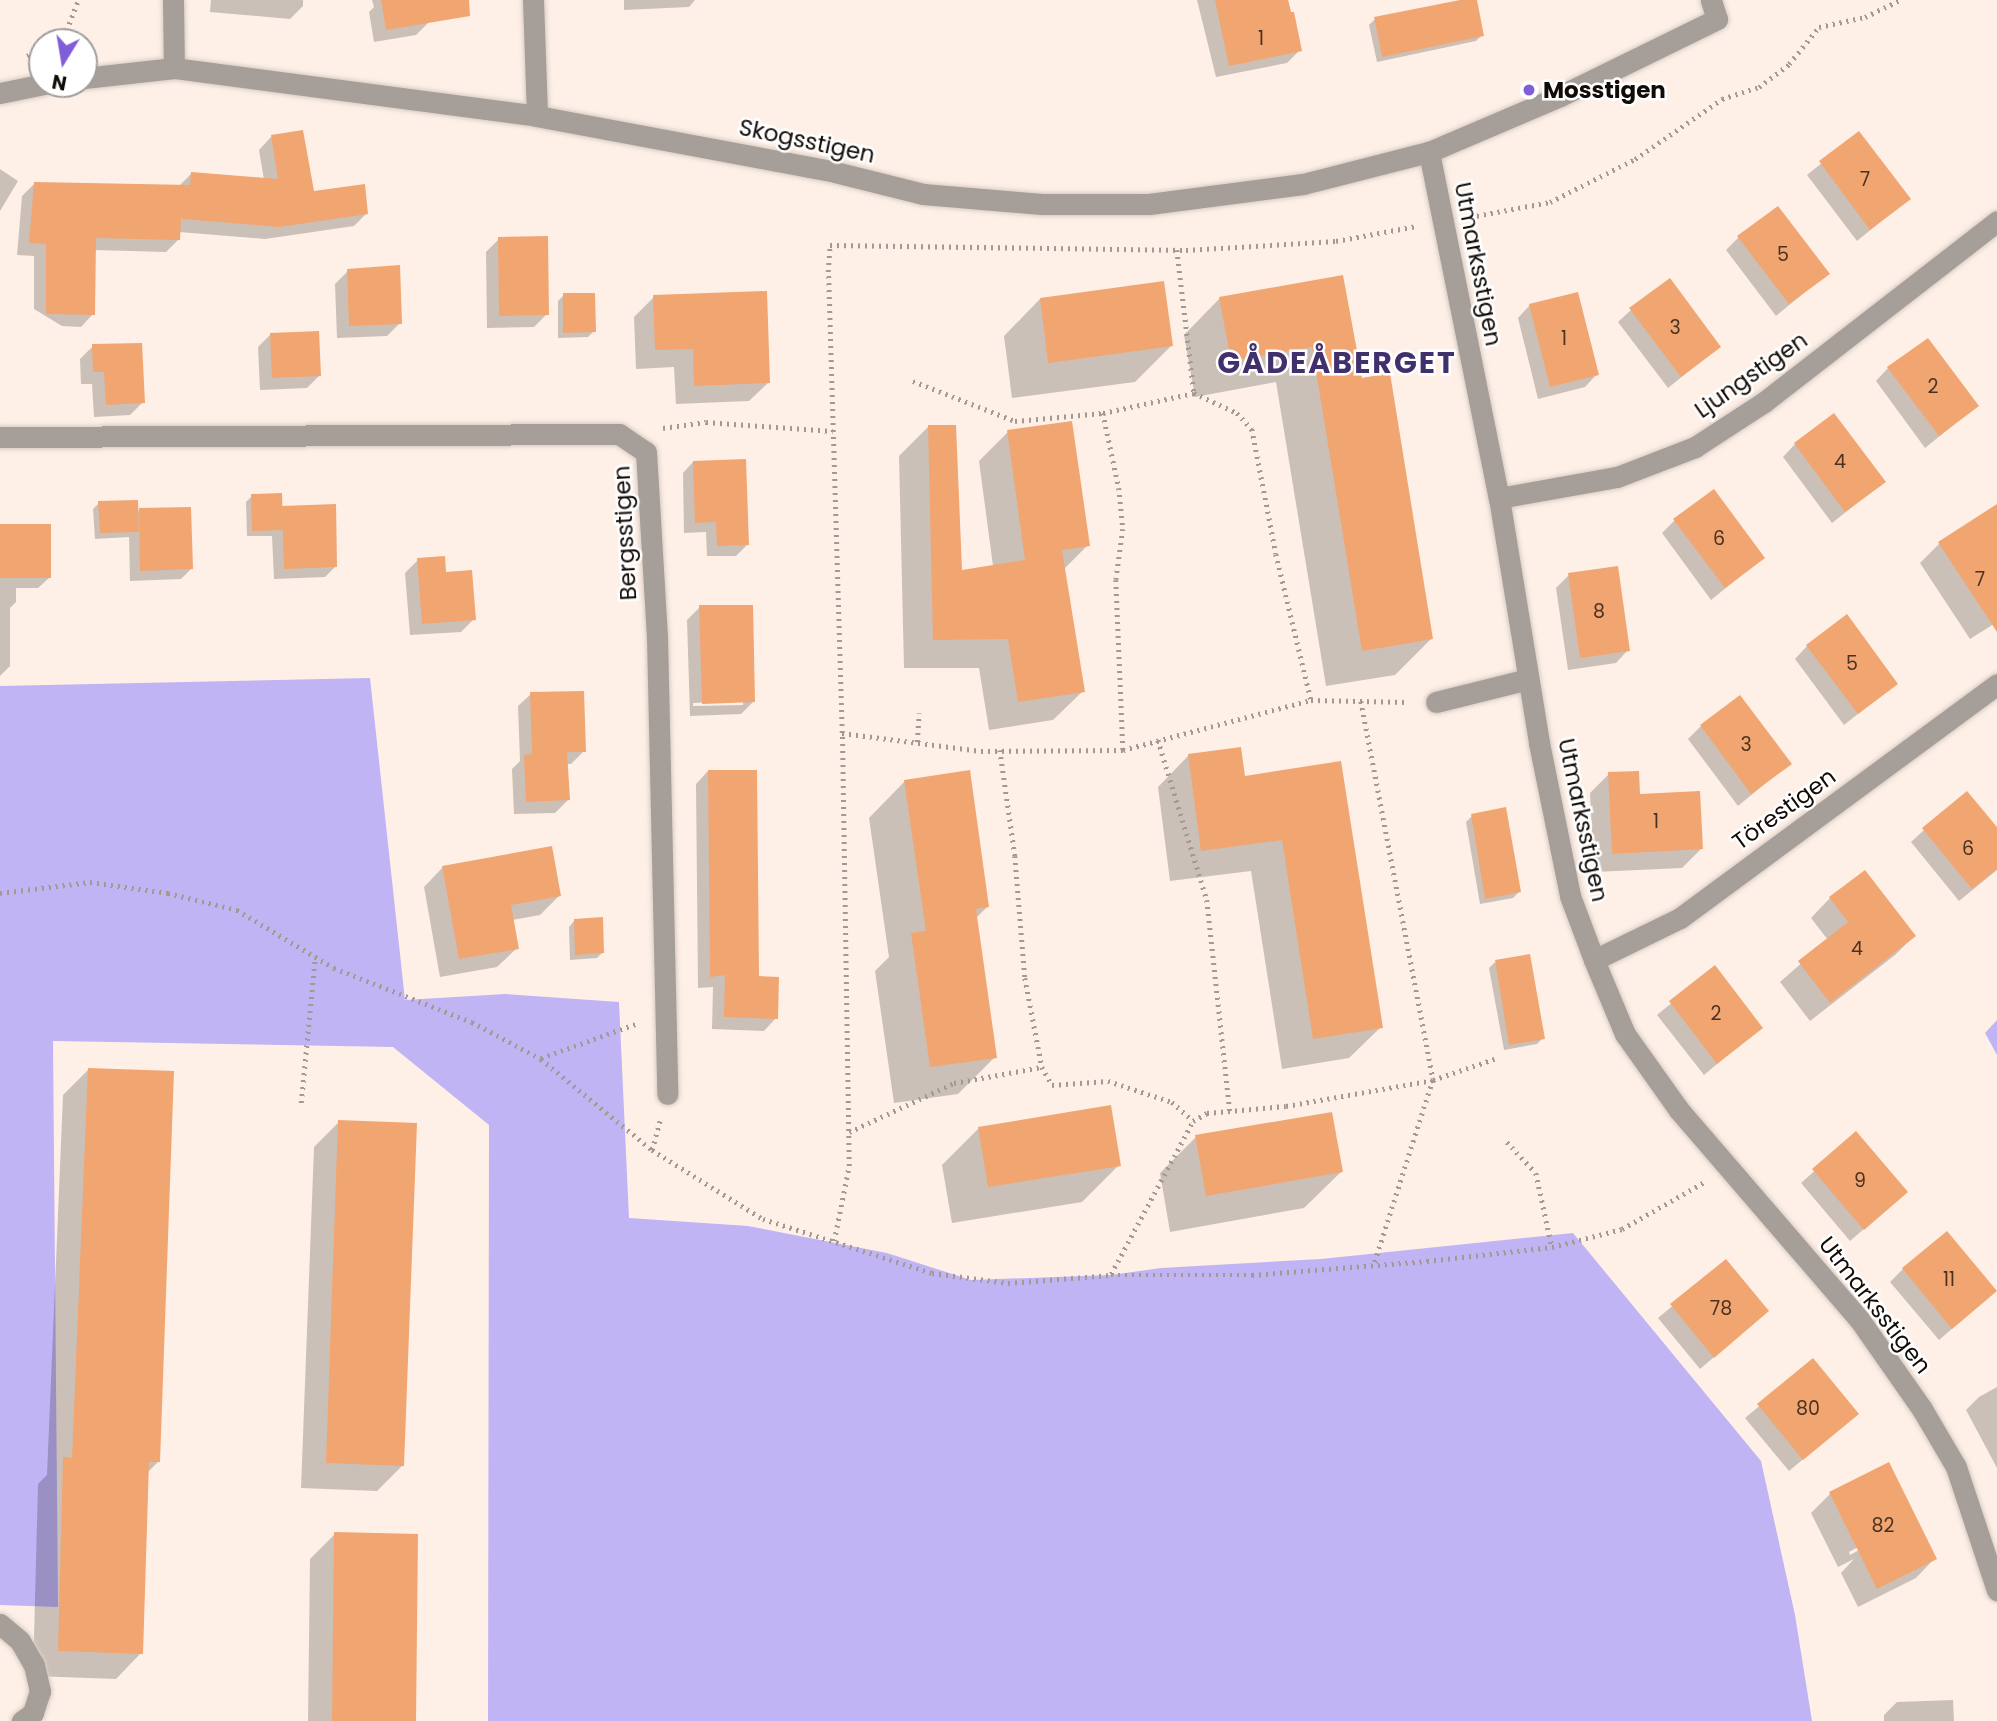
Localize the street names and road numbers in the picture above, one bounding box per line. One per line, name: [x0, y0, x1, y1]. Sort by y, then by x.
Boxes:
street label: Skogsstigen: [737, 113, 877, 169]
street label: Utmarksstigen: [1449, 180, 1507, 348]
street label: Ljungstigen: [1689, 326, 1813, 424]
street label: Bergsstigen: [608, 465, 642, 601]
street label: Utmarksstigen: [1552, 736, 1614, 904]
street label: Törestigen: [1727, 762, 1841, 856]
street label: Utmarksstigen: [1813, 1231, 1937, 1379]

